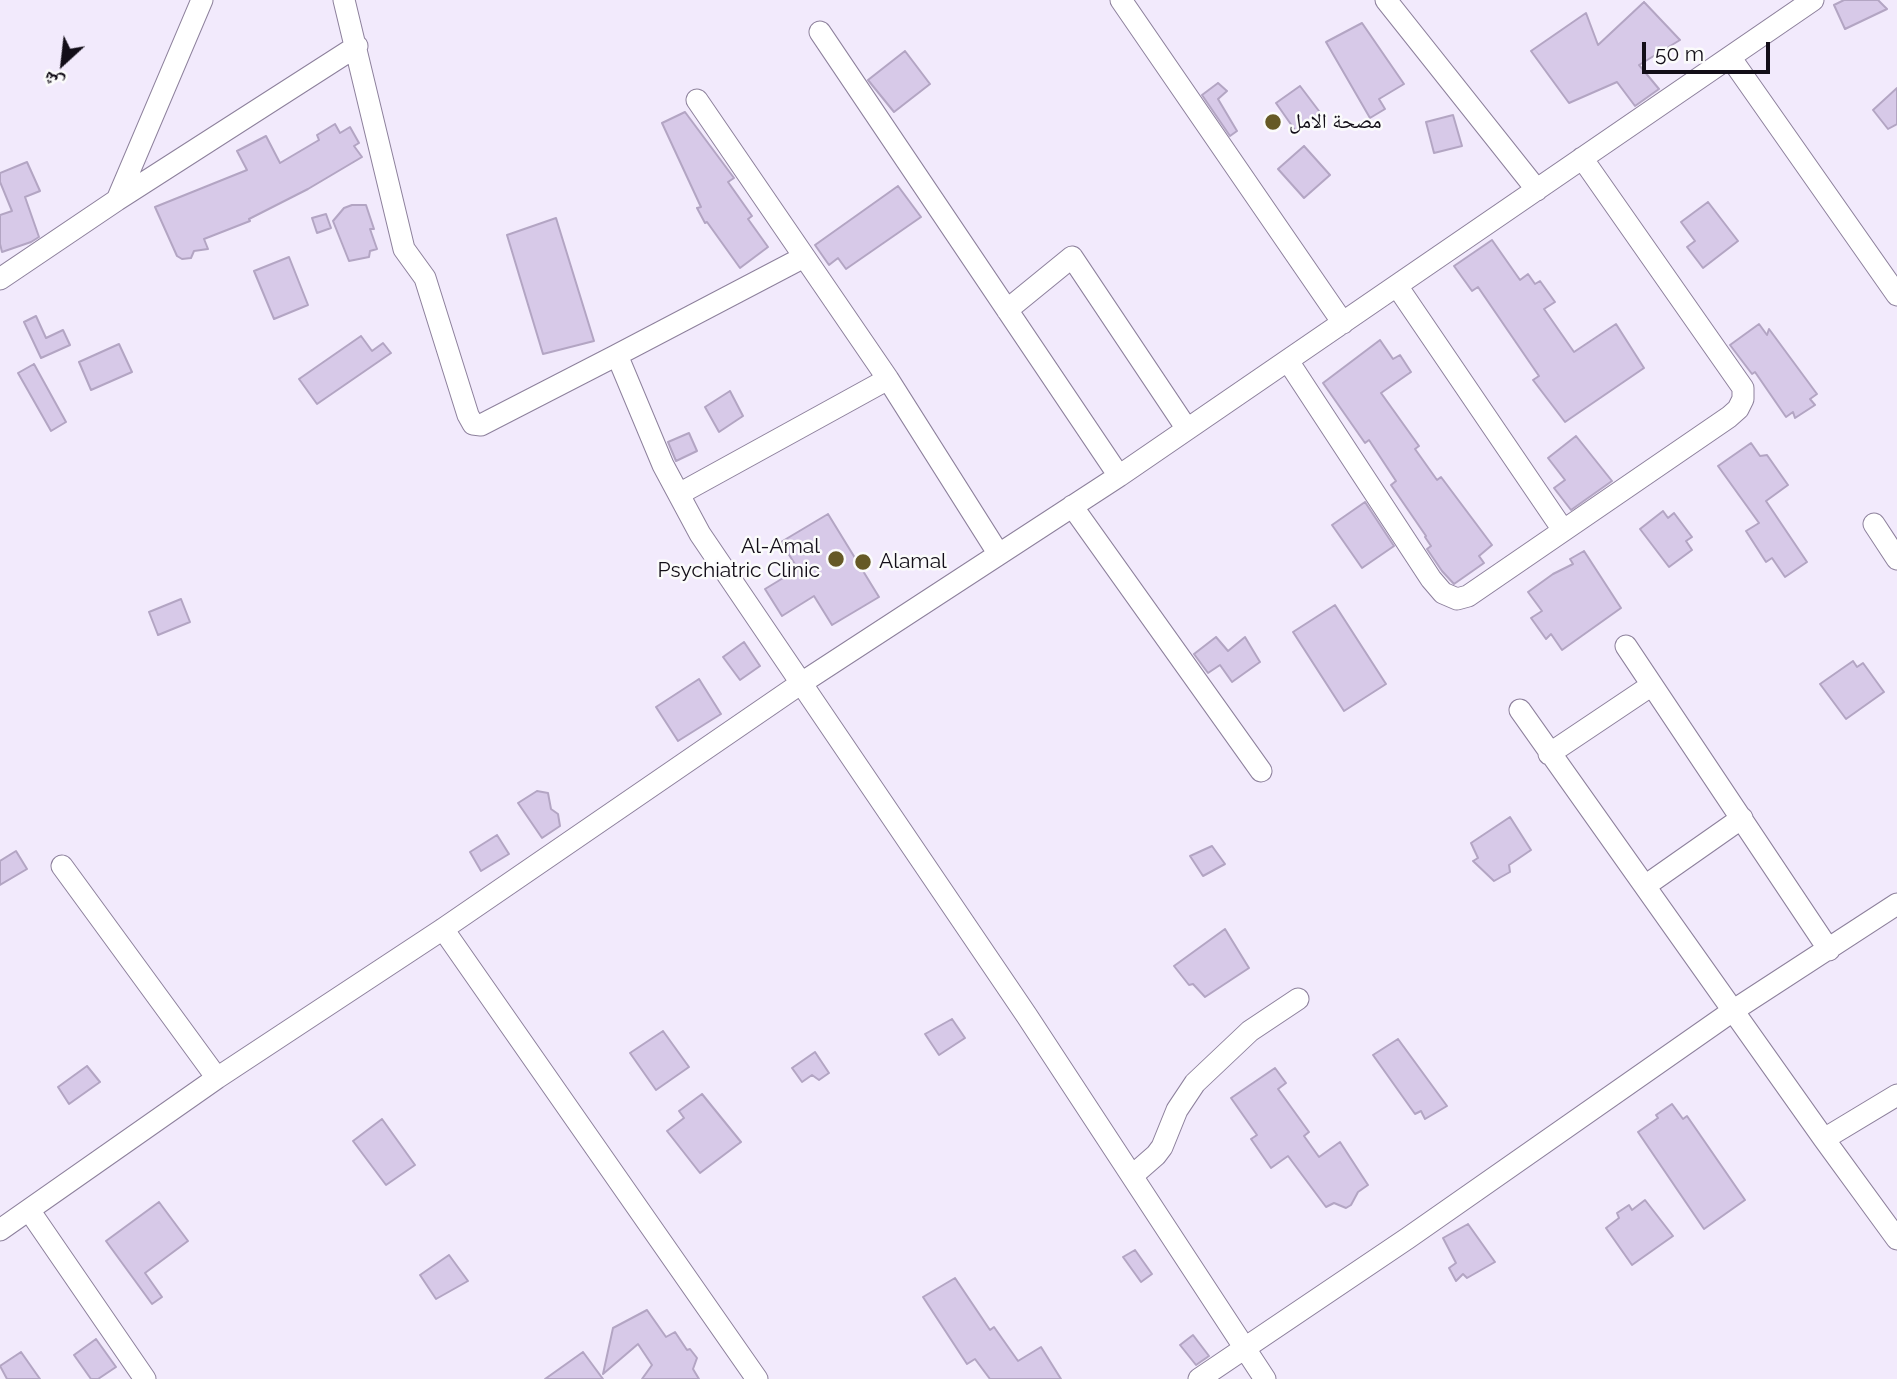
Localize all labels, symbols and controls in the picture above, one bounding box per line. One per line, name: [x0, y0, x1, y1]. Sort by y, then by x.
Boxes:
north arrow: [28, 28, 98, 98]
scale bar: [1645, 28, 1773, 72]
text: 50 m: [1655, 41, 1704, 66]
text: ش: [39, 67, 67, 96]
place label: مصحة الامل: [1289, 109, 1382, 135]
marker: مصحة الامل: [1263, 112, 1283, 132]
place label: Al-Amal Psychiatric Clinic: [657, 534, 820, 584]
marker: Al-Amal Psychiatric Clinic: [826, 549, 846, 569]
place label: Alamal: [879, 549, 947, 575]
marker: Alamal: [853, 552, 873, 572]

